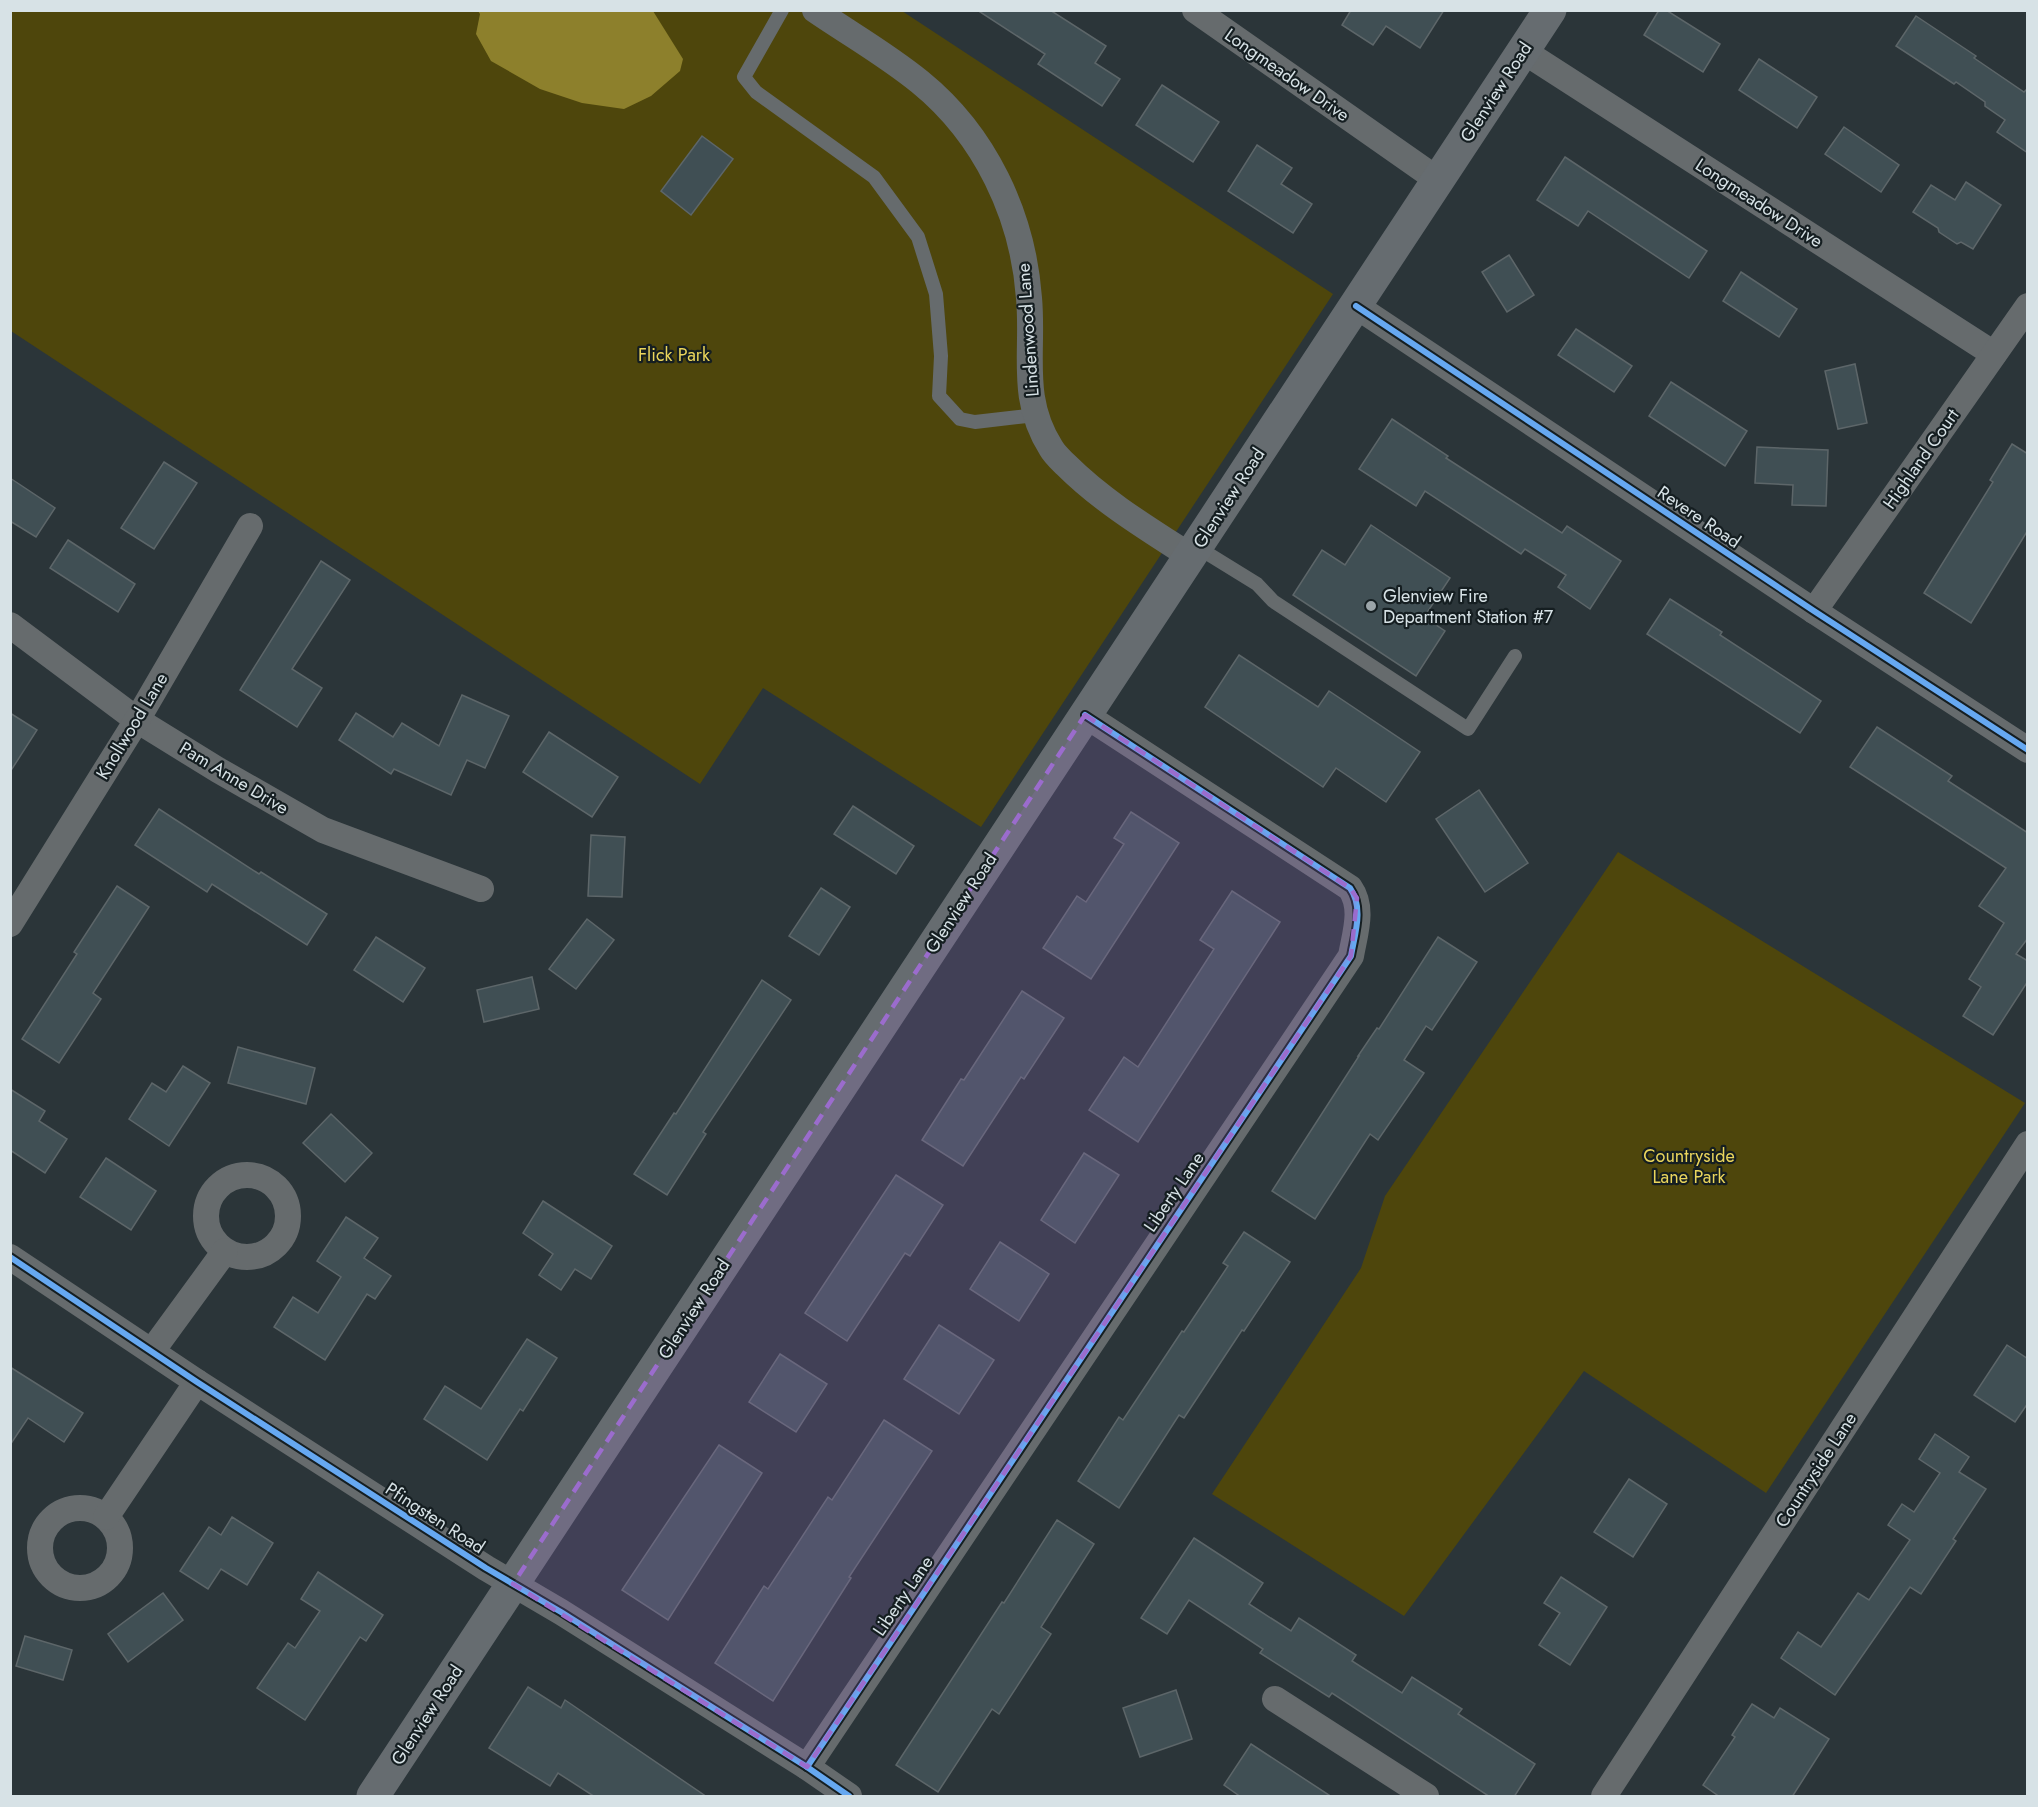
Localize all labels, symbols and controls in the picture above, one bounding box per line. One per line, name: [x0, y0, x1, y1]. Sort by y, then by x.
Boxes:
street label: Longmeadow Drive: [1219, 22, 1355, 128]
street label: Glenview Road: [1454, 37, 1538, 147]
street label: Longmeadow Drive: [1690, 152, 1828, 254]
street label: Lindenwood Lane: [1010, 262, 1046, 398]
park label: Flick Park: [638, 342, 710, 368]
street label: Highland Court: [1877, 403, 1966, 514]
street label: Glenview Road: [1187, 443, 1271, 553]
street label: Revere Road: [1652, 480, 1746, 554]
place label: Glenview Fire Department Station #7: [1383, 583, 1554, 630]
marker: Glenview Fire Department Station #7: [1364, 599, 1378, 613]
street label: Knollwood Lane: [90, 668, 174, 784]
street label: Pam Anne Drive: [175, 735, 293, 821]
street label: Glenview Road: [919, 848, 1003, 958]
park label: Countryside Lane Park: [1643, 1143, 1735, 1190]
street label: Liberty Lane: [1138, 1147, 1210, 1237]
street label: Glenview Road: [652, 1254, 736, 1364]
street label: Countryside Lane: [1769, 1407, 1863, 1533]
street label: Pfingsten Road: [380, 1476, 490, 1560]
street label: Liberty Lane: [867, 1551, 939, 1641]
street label: Glenview Road: [385, 1660, 469, 1770]

